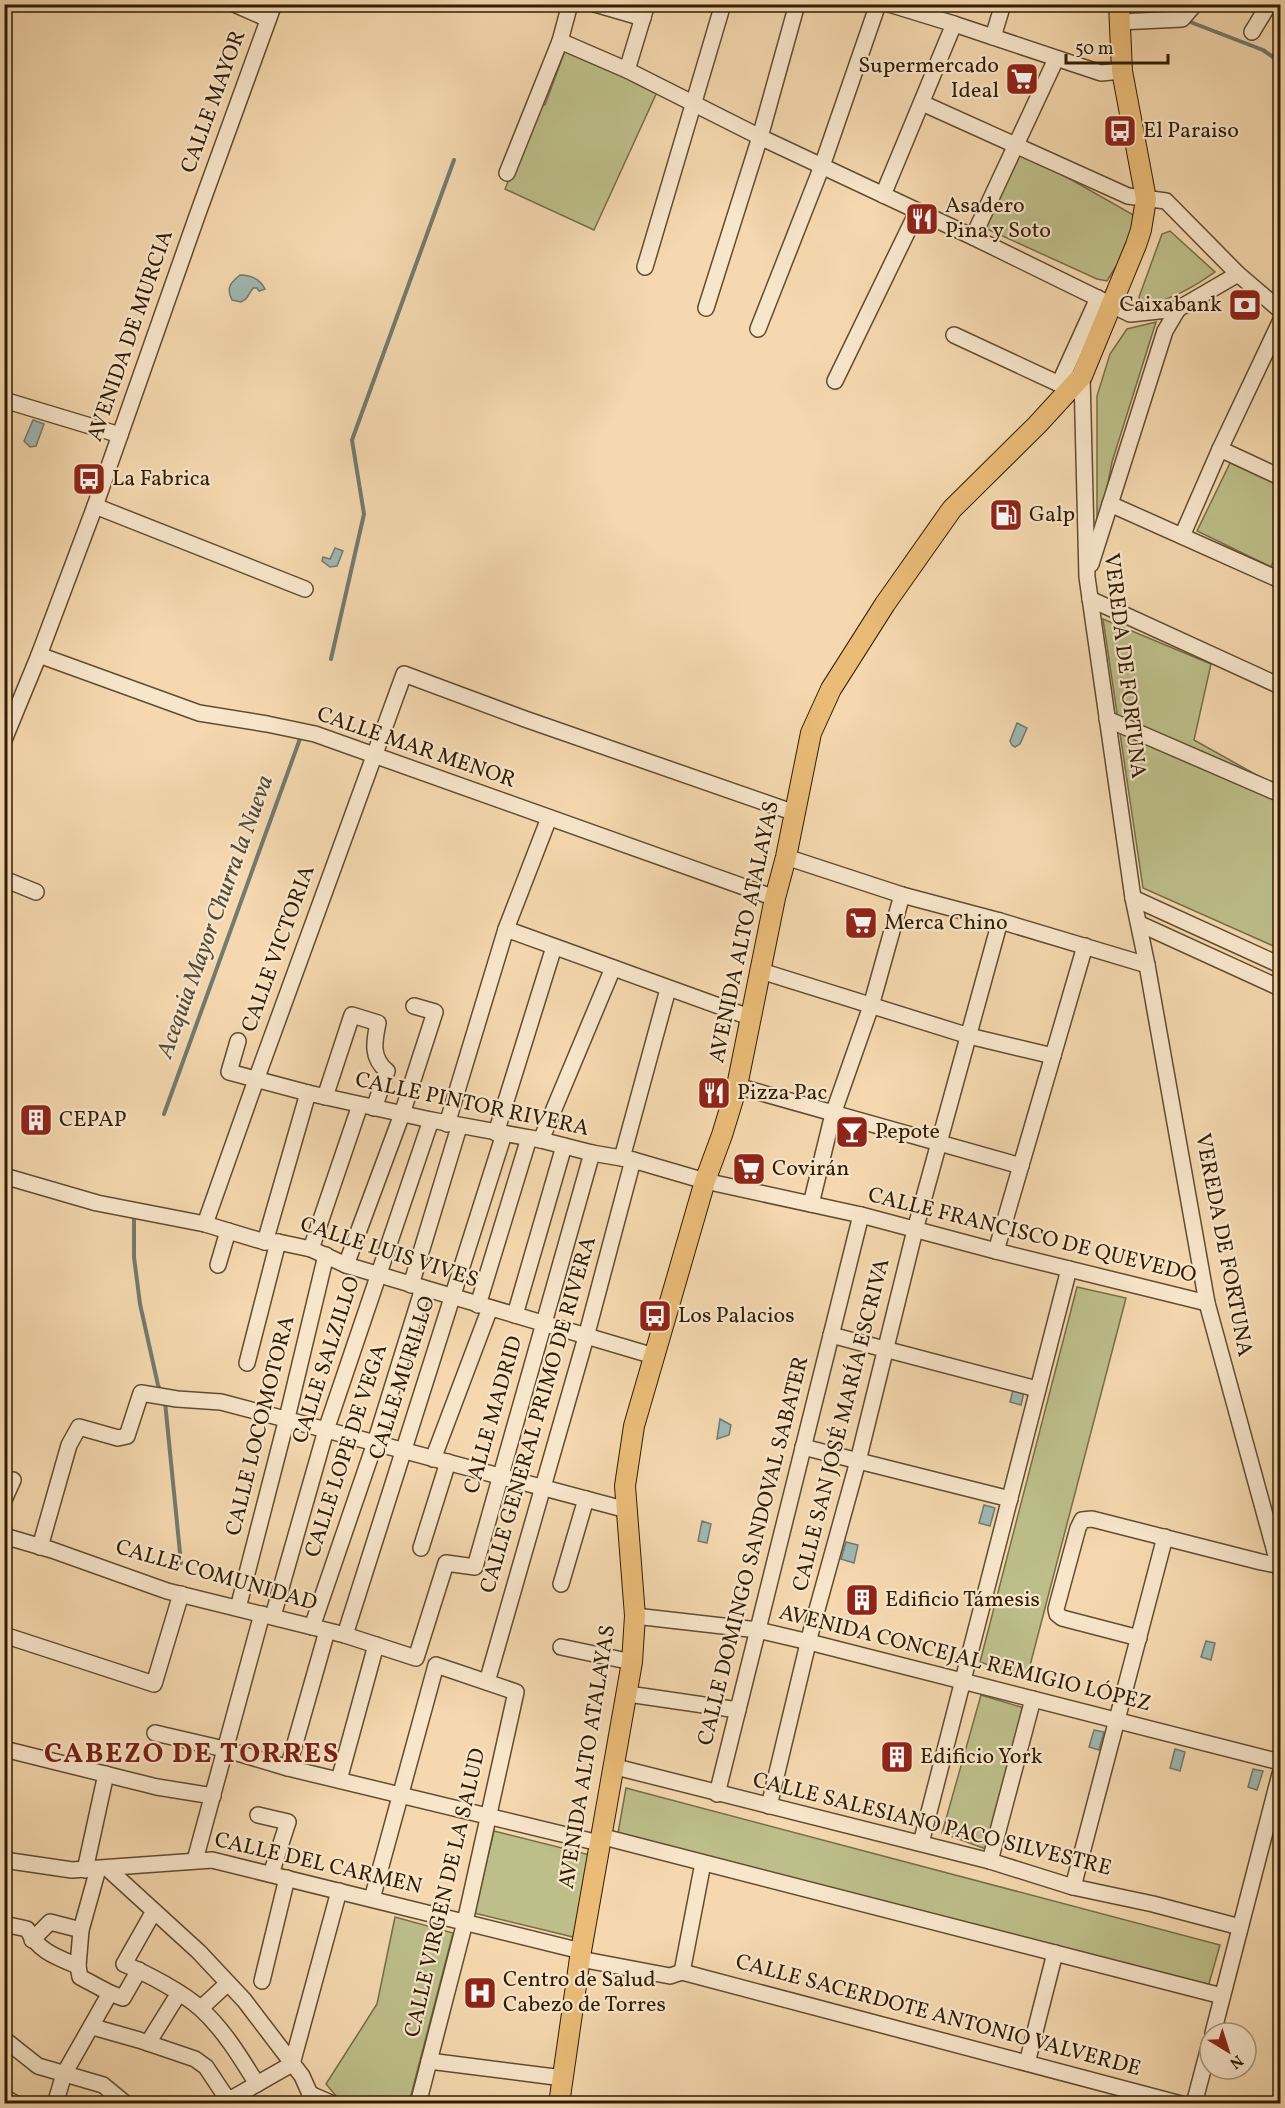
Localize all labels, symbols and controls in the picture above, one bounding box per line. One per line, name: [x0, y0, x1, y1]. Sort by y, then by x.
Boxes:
street label: CALLE MAYOR: [174, 26, 254, 178]
scale bar: [1066, 27, 1168, 65]
text: 50 m: [1075, 37, 1114, 62]
place label: Supermercado Ideal: [858, 51, 999, 107]
supermarket icon: Supermercado Ideal: [1004, 61, 1040, 97]
bus stop icon: El Paraiso: [1102, 113, 1138, 149]
place label: El Paraiso: [1143, 116, 1239, 147]
place label: Asadero Pina y Soto: [945, 191, 1051, 247]
restaurant icon: Asadero Pina y Soto: [904, 201, 940, 237]
street label: AVENIDA DE MURCIA: [80, 226, 182, 446]
bank icon: Caixabank: [1227, 287, 1263, 323]
place label: Caixabank: [1120, 290, 1222, 321]
bus stop icon: La Fabrica: [71, 461, 107, 497]
place label: La Fabrica: [112, 464, 211, 495]
fuel station icon: Galp: [988, 497, 1024, 533]
place label: Galp: [1029, 500, 1075, 531]
street label: VEREDA DE FORTUNA: [1095, 552, 1153, 780]
street label: CALLE MAR MENOR: [312, 699, 520, 797]
water label: Acequia Mayor Churra la Nueva: [149, 771, 283, 1064]
street label: AVENIDA ALTO ATALAYAS: [702, 798, 788, 1066]
street label: CALLE VICTORIA: [234, 861, 324, 1037]
supermarket icon: Merca Chino: [843, 905, 879, 941]
place label: Merca Chino: [884, 908, 1008, 939]
street label: CALLE PINTOR RIVERA: [352, 1065, 592, 1145]
restaurant icon: Pizza Pac: [696, 1075, 732, 1111]
place label: Pizza Pac: [737, 1078, 828, 1109]
building icon: CEPAP: [18, 1102, 54, 1138]
place label: CEPAP: [59, 1105, 127, 1136]
bar icon: Pepote: [834, 1114, 870, 1150]
place label: Pepote: [875, 1117, 940, 1148]
street label: VEREDA DE FORTUNA: [1186, 1131, 1260, 1359]
supermarket icon: Covirán: [731, 1151, 767, 1187]
place label: Covirán: [772, 1154, 849, 1185]
street label: CALLE FRANCISCO DE QUEVEDO: [865, 1180, 1199, 1292]
street label: CALLE LUIS VIVES: [296, 1210, 482, 1296]
street label: CALLE GENERAL PRIMO DE RIVERA: [473, 1233, 605, 1597]
street label: CALLE SAN JOSÉ MARÍA ESCRIVA: [786, 1255, 898, 1595]
street label: CALLE SALZILLO: [285, 1272, 369, 1448]
street label: CALLE MURILLO: [362, 1292, 444, 1464]
bus stop icon: Los Palacios: [637, 1298, 673, 1334]
place label: Los Palacios: [678, 1301, 795, 1332]
street label: CALLE LOCOMOTORA: [219, 1313, 303, 1539]
street label: CALLE MADRID: [457, 1333, 531, 1497]
street label: CALLE LOPE DE VEGA: [298, 1340, 396, 1562]
street label: CALLE DOMINGO SANDOVAL SABATER: [691, 1353, 817, 1749]
street label: CALLE COMUNIDAD: [112, 1532, 320, 1620]
building icon: Edificio Támesis: [844, 1582, 880, 1618]
place label: Edificio Támesis: [885, 1585, 1040, 1616]
street label: AVENIDA CONCEJAL REMIGIO LÓPEZ: [776, 1598, 1154, 1720]
street label: AVENIDA ALTO ATALAYAS: [552, 1623, 624, 1891]
district label: CABEZO DE TORRES: [44, 1735, 340, 1774]
building icon: Edificio York: [879, 1739, 915, 1775]
place label: Edificio York: [920, 1742, 1043, 1773]
street label: CALLE VIRGEN DE LA SALUD: [398, 1745, 494, 2041]
street label: CALLE SALESIANO PACO SILVESTRE: [749, 1765, 1115, 1885]
street label: CALLE DEL CARMEN: [211, 1825, 425, 1903]
street label: CALLE SACERDOTE ANTONIO VALVERDE: [732, 1947, 1144, 2085]
place label: Centro de Salud Cabezo de Torres: [503, 1965, 666, 2021]
hospital icon: Centro de Salud Cabezo de Torres: [462, 1975, 498, 2011]
north arrow: [1198, 2021, 1258, 2081]
text: N: [1224, 2049, 1247, 2074]

